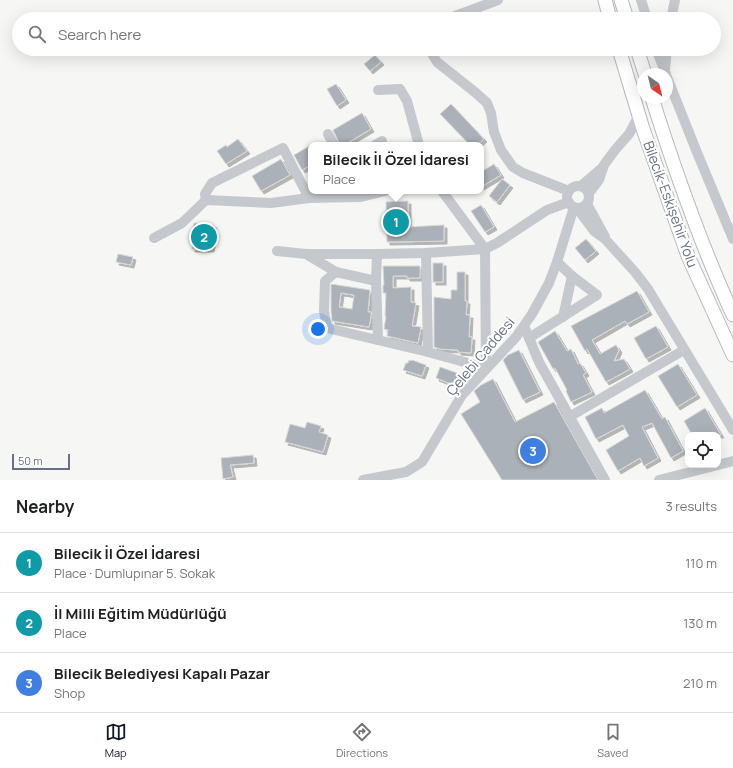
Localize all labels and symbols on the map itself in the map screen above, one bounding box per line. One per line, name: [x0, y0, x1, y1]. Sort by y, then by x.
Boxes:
north arrow: [637, 68, 673, 104]
street label: Bilecik-Eskişehir Yolu: [639, 138, 703, 270]
pin: 1: [383, 207, 409, 237]
pin: 2: [191, 222, 217, 252]
street label: Çelebi Caddesi: [441, 313, 519, 399]
your location: [308, 319, 328, 339]
pin: 3: [520, 436, 546, 466]
scale bar: [12, 452, 70, 471]

